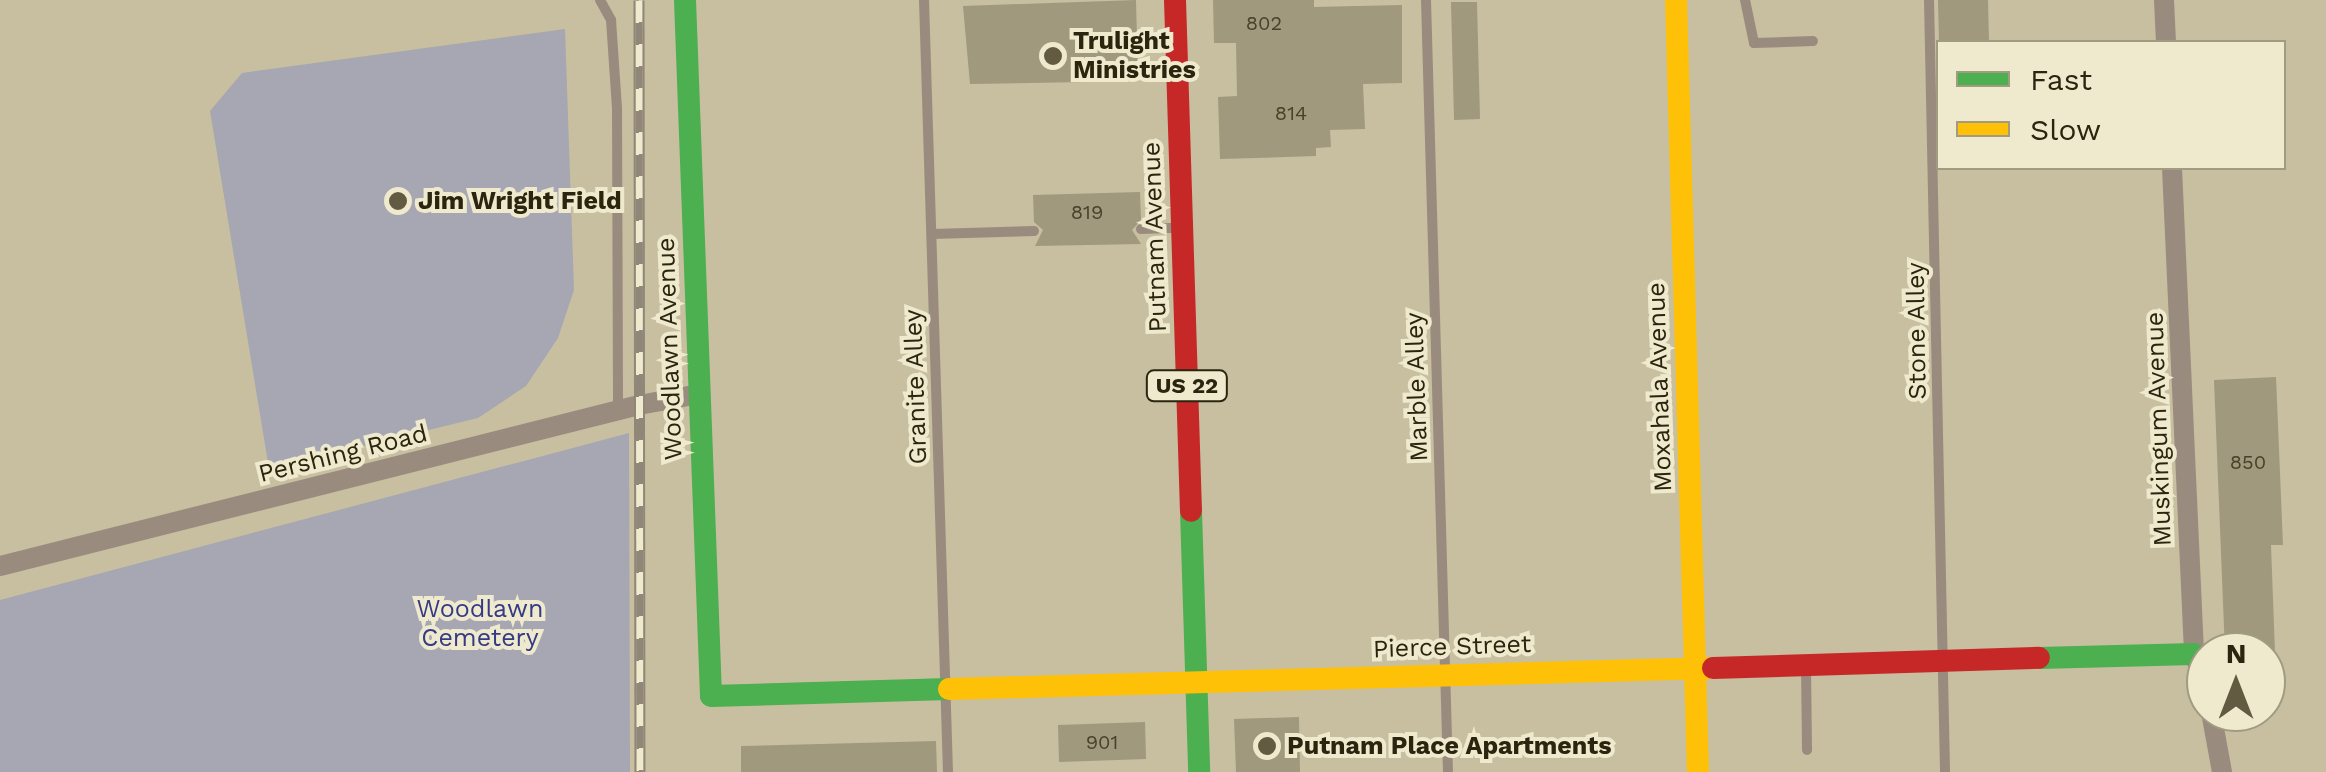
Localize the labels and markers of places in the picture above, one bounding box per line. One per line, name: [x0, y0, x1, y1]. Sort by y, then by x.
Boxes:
place label: Trulight Ministries: [1073, 27, 1196, 86]
marker: Trulight Ministries: [1042, 45, 1064, 67]
place label: Jim Wright Field: [418, 186, 622, 216]
marker: Jim Wright Field: [387, 190, 409, 212]
place label: Putnam Place Apartments: [1287, 731, 1612, 761]
marker: Putnam Place Apartments: [1256, 735, 1278, 757]

